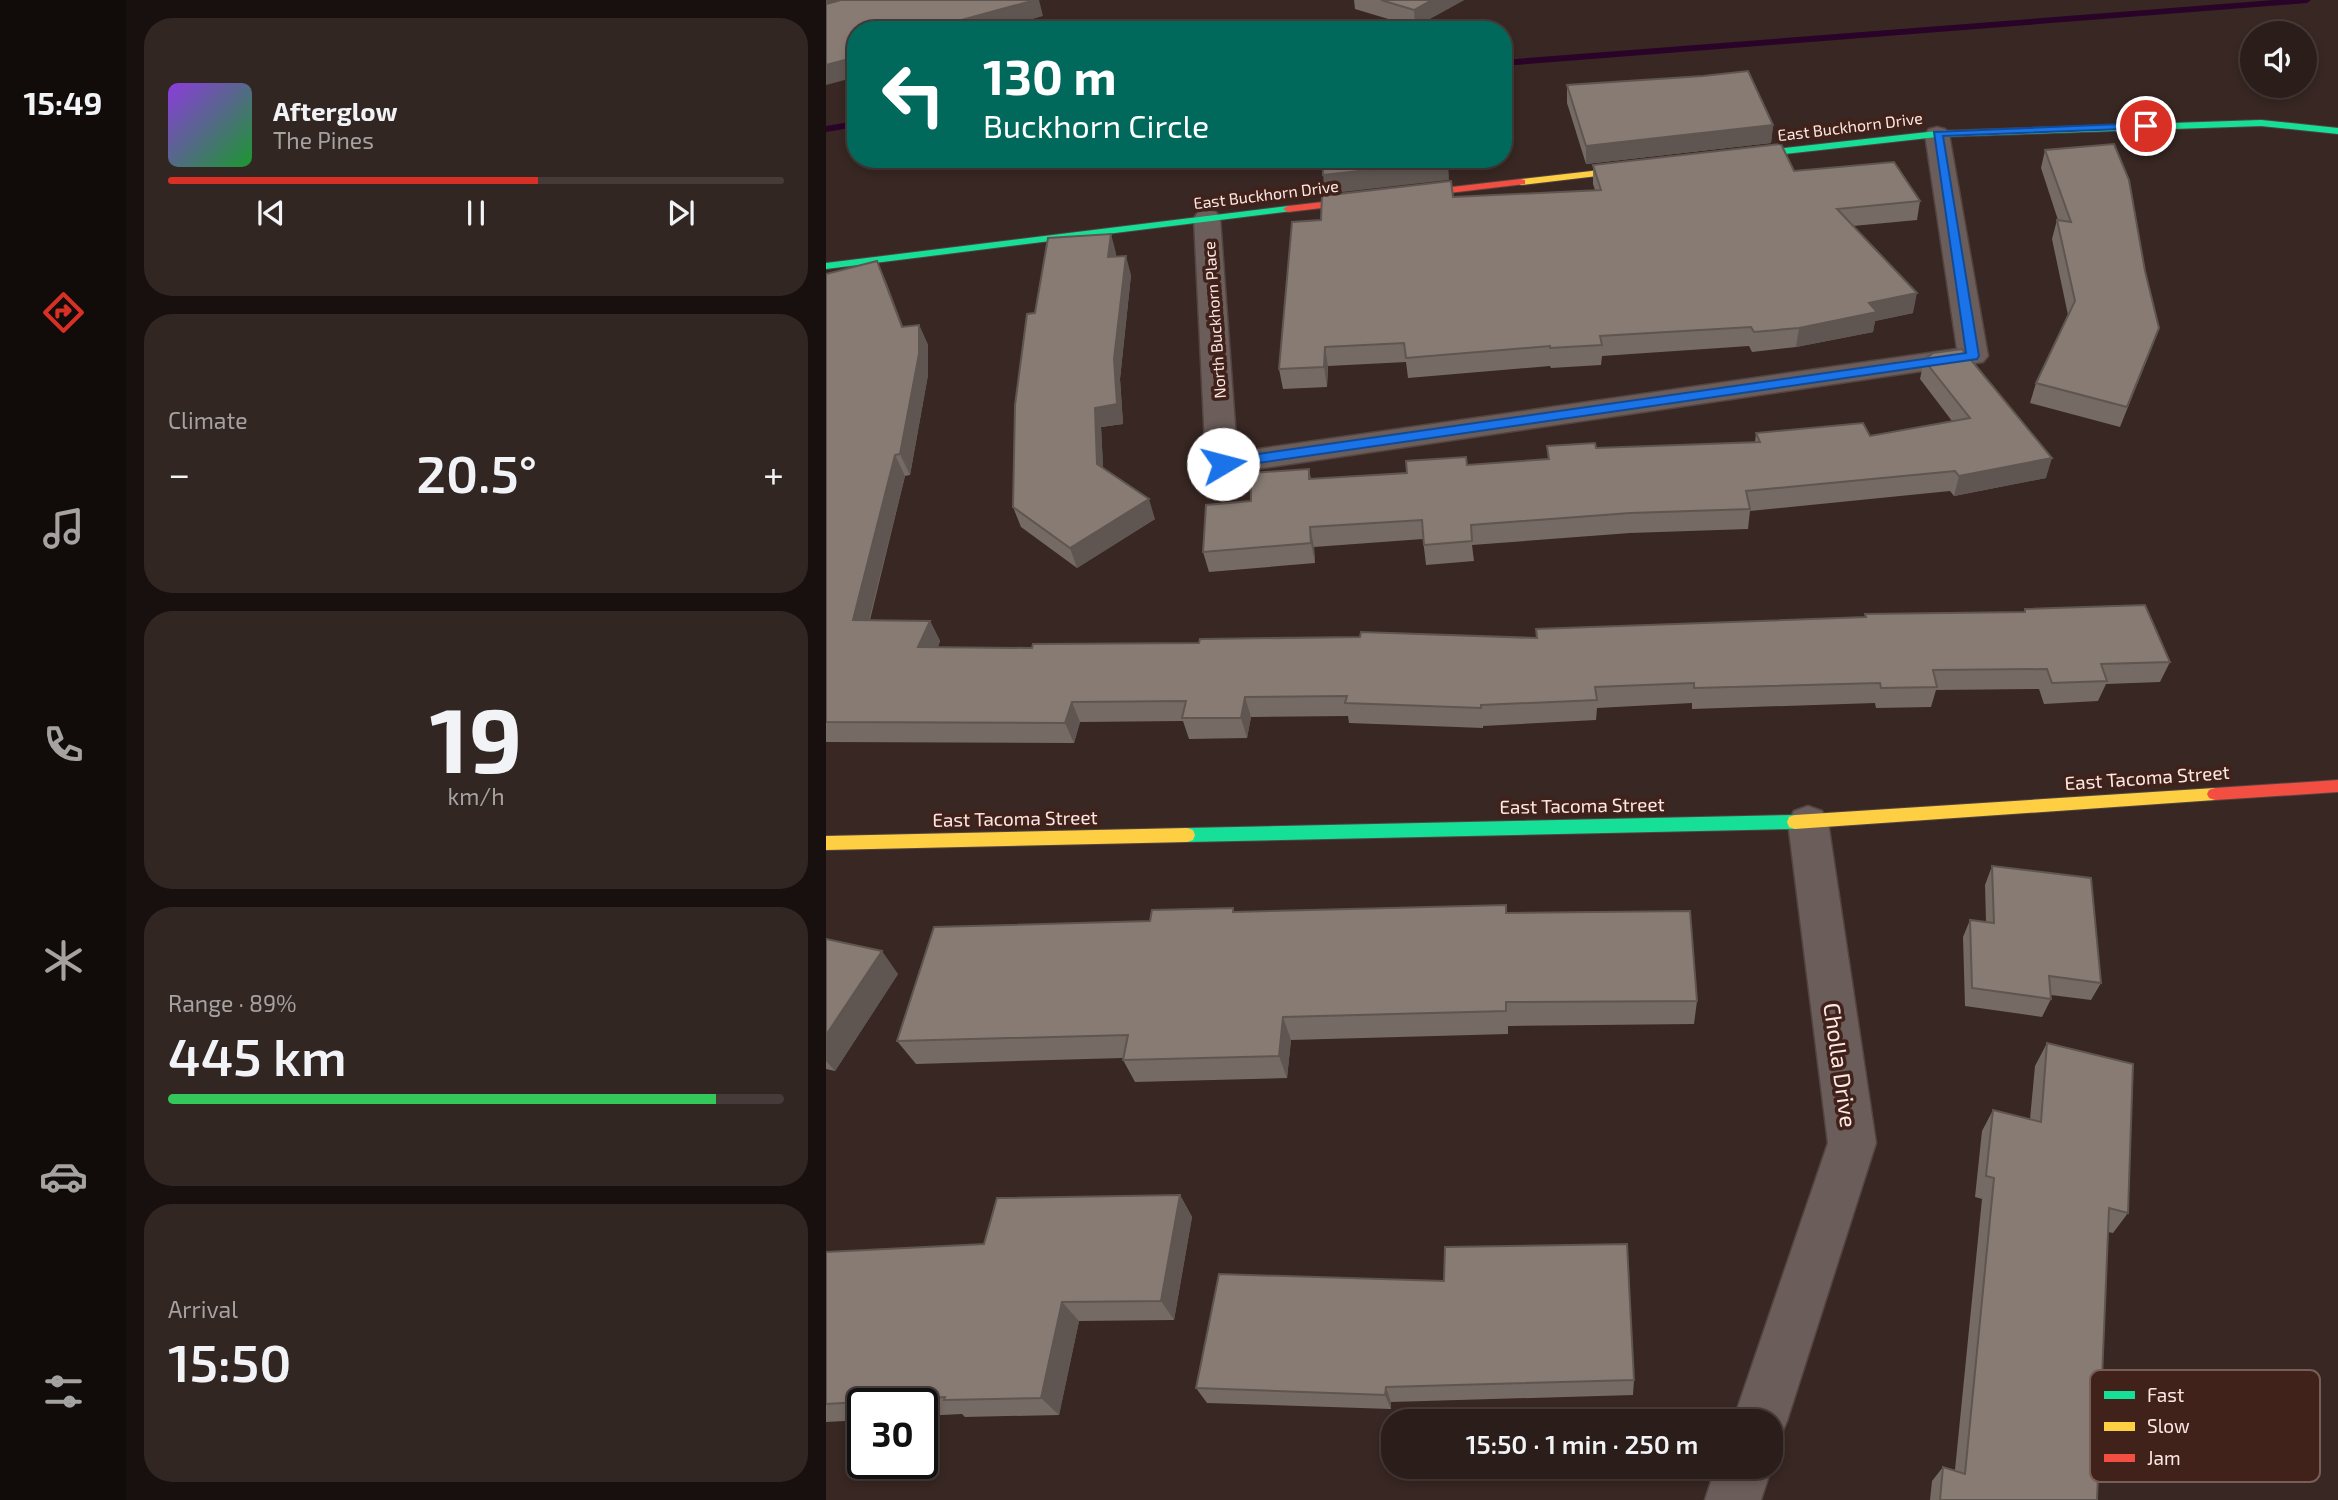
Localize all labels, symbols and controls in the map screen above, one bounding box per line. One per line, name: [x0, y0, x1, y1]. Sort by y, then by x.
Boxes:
map controls: [2240, 21, 2317, 98]
button: sound: [2240, 21, 2317, 98]
text: 130 m: [983, 46, 1117, 105]
icon: left: [868, 49, 959, 140]
text: 15:49: [24, 83, 102, 121]
text: Afterglow: [273, 95, 398, 126]
pin: [2116, 96, 2176, 156]
text: Buckhorn Circle: [983, 106, 1209, 144]
icon: arrive: [2127, 107, 2165, 145]
street label: East Buckhorn Drive: [1776, 108, 1924, 144]
text: The Pines: [273, 126, 374, 154]
street label: East Buckhorn Drive: [1192, 176, 1340, 212]
icon: previous: [252, 194, 290, 232]
icon: pause: [457, 194, 495, 232]
icon: next: [662, 194, 700, 232]
street label: North Buckhorn Place: [1199, 241, 1229, 399]
icon: directions: [39, 288, 88, 337]
text: Climate: [168, 406, 248, 434]
position arrow: [1186, 427, 1260, 501]
text: 20.5°: [416, 441, 537, 503]
text: −: [168, 450, 190, 496]
text: +: [763, 450, 784, 496]
icon: music: [39, 504, 88, 553]
text: 19: [429, 682, 523, 791]
icon: phone: [39, 720, 88, 769]
street label: East Tacoma Street: [2064, 760, 2230, 794]
text: km/h: [447, 782, 505, 810]
street label: East Tacoma Street: [1499, 792, 1665, 818]
street label: East Tacoma Street: [932, 805, 1098, 831]
icon: climate: [39, 936, 88, 985]
text: Range · 89%: [168, 989, 297, 1017]
street label: Cholla Drive: [1818, 1001, 1864, 1129]
text: 445 km: [168, 1024, 347, 1086]
icon: car: [39, 1152, 88, 1201]
text: Arrival: [168, 1295, 238, 1323]
text: 15:50: [168, 1330, 292, 1392]
icon: filters: [39, 1367, 88, 1416]
legend: [2090, 1370, 2320, 1482]
text: Fast: [2147, 1383, 2184, 1406]
speed limit sign: 30: [847, 1388, 938, 1479]
text: Slow: [2147, 1414, 2190, 1437]
text: 15:50 · 1 min · 250 m: [1466, 1428, 1698, 1459]
text: Jam: [2147, 1446, 2181, 1469]

